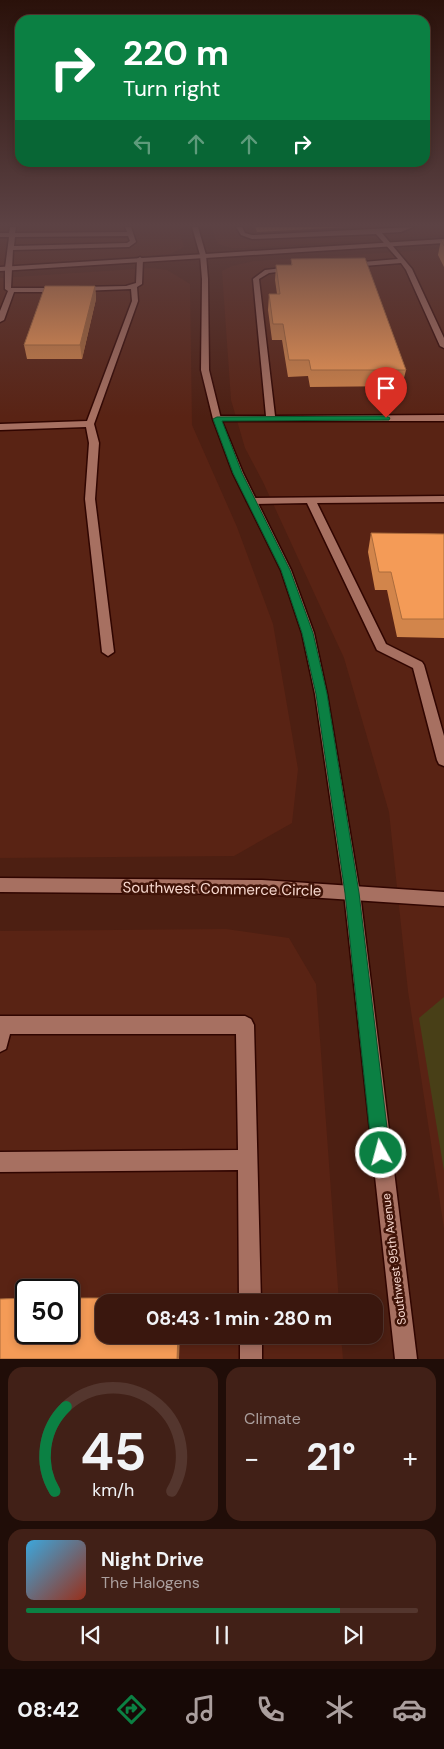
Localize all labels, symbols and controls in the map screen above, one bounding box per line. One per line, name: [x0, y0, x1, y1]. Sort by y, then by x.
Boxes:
text: 220 m: [123, 30, 229, 76]
icon: right: [40, 35, 105, 100]
text: Turn right: [123, 74, 220, 103]
icon: left: [129, 130, 157, 158]
icon: ahead: [182, 130, 210, 158]
icon: ahead: [235, 130, 263, 158]
icon: right: [288, 130, 316, 158]
pin: [365, 367, 407, 418]
icon: arrive: [372, 374, 400, 402]
street label: Southwest Commerce Circle: [122, 877, 322, 901]
position arrow: [354, 1126, 406, 1178]
street label: Southwest 95th Avenue: [378, 1192, 410, 1326]
speed limit sign: 50: [15, 1279, 80, 1344]
text: 08:43 · 1 min · 280 m: [146, 1306, 332, 1331]
text: Climate: [244, 1408, 301, 1429]
text: 45: [80, 1418, 146, 1486]
text: 21°: [306, 1432, 356, 1482]
text: −: [244, 1440, 259, 1477]
text: +: [403, 1440, 418, 1477]
text: km/h: [92, 1478, 134, 1502]
text: Night Drive: [101, 1547, 204, 1572]
text: The Halogens: [101, 1572, 200, 1593]
icon: previous: [77, 1621, 105, 1649]
icon: pause: [208, 1621, 236, 1649]
icon: next: [339, 1621, 367, 1649]
icon: directions: [114, 1692, 149, 1727]
icon: music: [183, 1692, 218, 1727]
icon: phone: [253, 1692, 288, 1727]
icon: climate: [322, 1692, 357, 1727]
icon: car: [392, 1692, 427, 1727]
text: 08:42: [17, 1695, 79, 1724]

